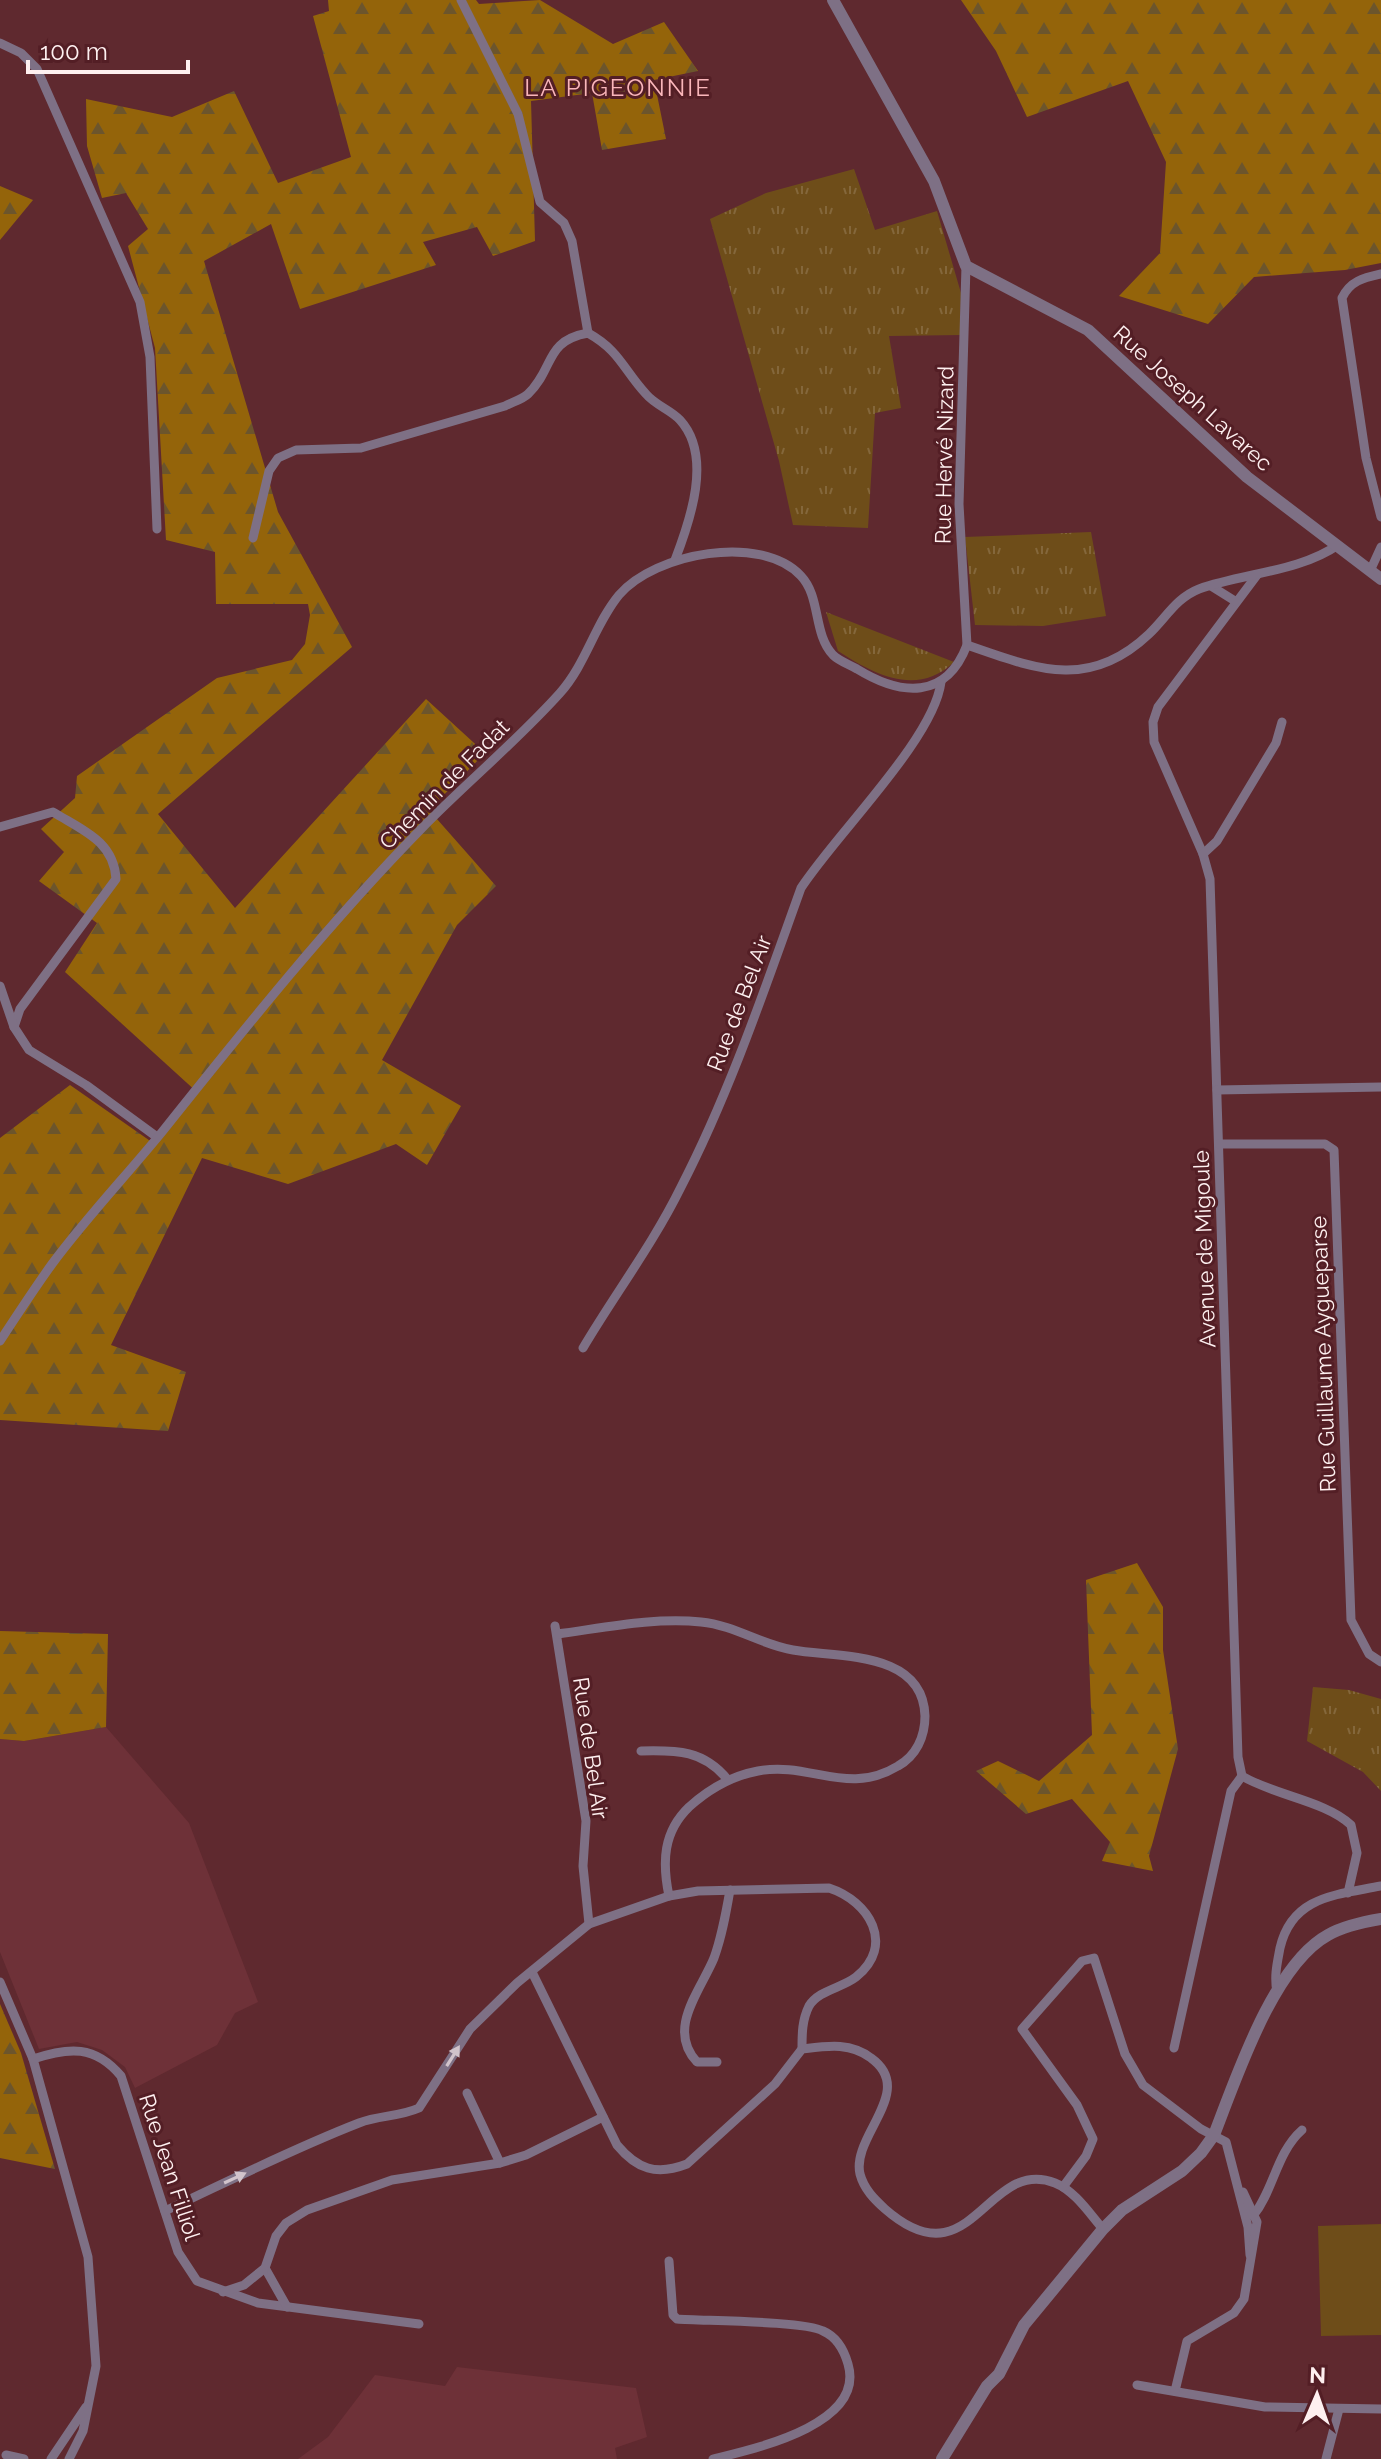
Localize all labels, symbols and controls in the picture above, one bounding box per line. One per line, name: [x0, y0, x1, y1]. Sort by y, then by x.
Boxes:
scale bar: [28, 24, 188, 74]
text: 100 m: [40, 37, 108, 66]
district label: LA PIGEONNIE: [524, 73, 712, 102]
street label: Rue Joseph Lavarec: [1108, 320, 1278, 476]
street label: Rue Hervé Nizard: [929, 366, 959, 544]
street label: Chemin de Fadat: [374, 713, 515, 854]
street label: Rue de Bel Air: [701, 931, 777, 1075]
street label: Avenue de Migoule: [1188, 1150, 1220, 1348]
street label: Rue Guillaume Aygueparse: [1305, 1215, 1341, 1493]
street label: Rue de Bel Air: [568, 1675, 614, 1821]
one-way arrow: [445, 2045, 459, 2067]
street label: Rue Jean Filliol: [134, 2090, 206, 2244]
one-way arrow: [224, 2171, 247, 2185]
north arrow: [1277, 2355, 1357, 2435]
text: N: [1309, 2362, 1327, 2388]

